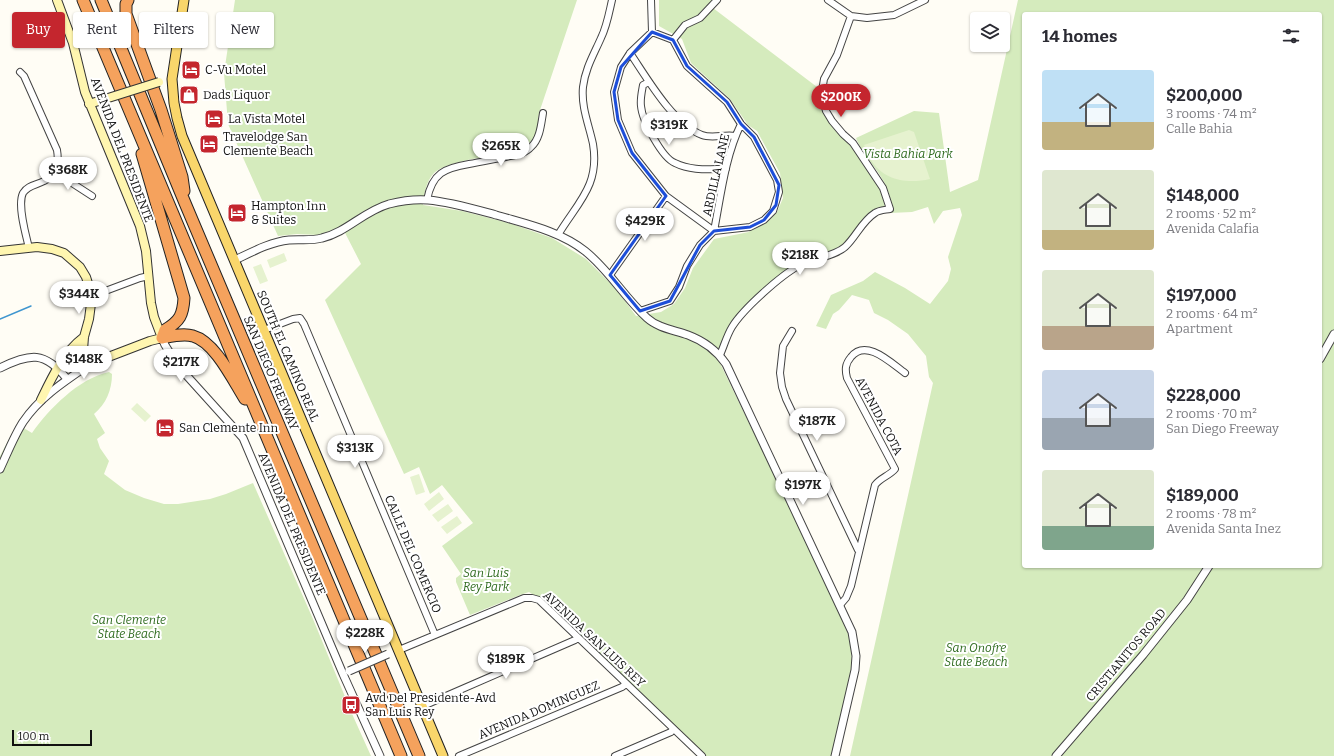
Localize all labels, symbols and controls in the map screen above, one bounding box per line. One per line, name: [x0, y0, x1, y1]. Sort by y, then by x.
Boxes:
chip: Buy: [12, 12, 65, 48]
chip: Rent: [73, 12, 131, 48]
chip: Filters: [139, 12, 208, 48]
chip: New: [216, 12, 274, 48]
map controls: [970, 12, 1010, 52]
button: layers: [970, 12, 1010, 52]
icon: filters: [1280, 25, 1302, 47]
text: 14 homes: [1042, 26, 1117, 47]
hotel icon: C-Vu Motel: [180, 59, 202, 81]
place label: C-Vu Motel: [205, 63, 267, 77]
street label: AVENIDA DEL PRESIDENTE: [88, 76, 156, 224]
shop icon: Dads Liquor: [178, 84, 200, 106]
pin: $200K: [813, 84, 869, 118]
text: $200,000: [1166, 85, 1242, 106]
icon: home: [1074, 86, 1122, 134]
place label: Dads Liquor: [203, 88, 270, 102]
text: $200K: [820, 89, 862, 104]
text: 3 rooms · 74 m²: [1166, 106, 1257, 121]
hotel icon: La Vista Motel: [203, 108, 225, 130]
place label: La Vista Motel: [228, 112, 306, 126]
pin: $319K: [641, 112, 697, 146]
text: $319K: [650, 117, 688, 132]
text: Calle Bahia: [1166, 121, 1233, 136]
place label: Travelodge San Clemente Beach: [223, 130, 314, 158]
street label: ARDILLA LANE: [700, 132, 732, 218]
hotel icon: Travelodge San Clemente Beach: [198, 133, 220, 155]
pin: $265K: [473, 133, 529, 167]
text: $265K: [481, 138, 521, 153]
park label: Vista Bahia Park: [863, 147, 953, 161]
pin: $368K: [40, 157, 96, 191]
text: $368K: [48, 162, 88, 177]
text: $148,000: [1166, 185, 1239, 206]
icon: home: [1074, 186, 1122, 234]
place label: Hampton Inn & Suites: [251, 199, 326, 227]
hotel icon: Hampton Inn & Suites: [226, 202, 248, 224]
text: 2 rooms · 52 m²: [1166, 206, 1256, 221]
pin: $429K: [617, 208, 673, 242]
text: $429K: [625, 213, 665, 228]
text: Avenida Calafia: [1166, 221, 1259, 236]
pin: $218K: [772, 242, 828, 276]
text: $218K: [781, 247, 819, 262]
pin: $344K: [51, 281, 107, 315]
text: $197,000: [1166, 285, 1237, 306]
text: $344K: [59, 286, 99, 301]
icon: home: [1074, 286, 1122, 334]
street label: SOUTH EL CAMINO REAL: [254, 288, 322, 424]
text: 2 rooms · 64 m²: [1166, 306, 1258, 321]
street label: SAN DIEGO FREEWAY: [241, 314, 301, 432]
text: Apartment: [1166, 321, 1233, 336]
pin: $148K: [56, 346, 112, 380]
pin: $217K: [153, 349, 209, 383]
text: $148K: [65, 351, 103, 366]
text: $217K: [162, 354, 200, 369]
street label: AVENIDA COTA: [853, 375, 906, 458]
text: $228,000: [1166, 385, 1241, 406]
icon: home: [1074, 386, 1122, 434]
text: 2 rooms · 70 m²: [1166, 406, 1257, 421]
pin: $187K: [789, 408, 845, 442]
text: $187K: [798, 413, 836, 428]
hotel icon: San Clemente Inn: [154, 417, 176, 439]
place label: San Clemente Inn: [179, 421, 278, 435]
text: San Diego Freeway: [1166, 421, 1279, 436]
pin: $313K: [327, 435, 383, 469]
text: $313K: [336, 440, 374, 455]
street label: AVENIDA DEL PRESIDENTE: [255, 450, 329, 598]
pin: $197K: [775, 472, 831, 506]
text: $197K: [784, 477, 822, 492]
text: $189,000: [1166, 485, 1239, 506]
icon: home: [1074, 486, 1122, 534]
street label: CALLE DEL COMERCIO: [382, 493, 444, 615]
text: 2 rooms · 78 m²: [1166, 506, 1256, 521]
text: Avenida Santa Inez: [1166, 521, 1281, 536]
park label: San Luis Rey Park: [463, 566, 510, 594]
street label: AVENIDA SAN LUIS REY: [540, 588, 648, 690]
street label: CRISTIANITOS ROAD: [1083, 606, 1169, 704]
park label: San Clemente State Beach: [92, 613, 166, 641]
pin: $228K: [337, 620, 393, 654]
text: $228K: [345, 625, 385, 640]
park label: San Onofre State Beach: [944, 641, 1008, 669]
pin: $189K: [478, 646, 534, 680]
text: $189K: [487, 651, 525, 666]
street label: AVENIDA DOMINGUEZ: [476, 678, 602, 742]
place label: Avd Del Presidente-Avd San Luis Rey: [365, 691, 496, 719]
bus stop icon: Avd Del Presidente-Avd San Luis Rey: [340, 694, 362, 716]
scale bar: [12, 728, 92, 747]
text: 100 m: [18, 730, 49, 743]

